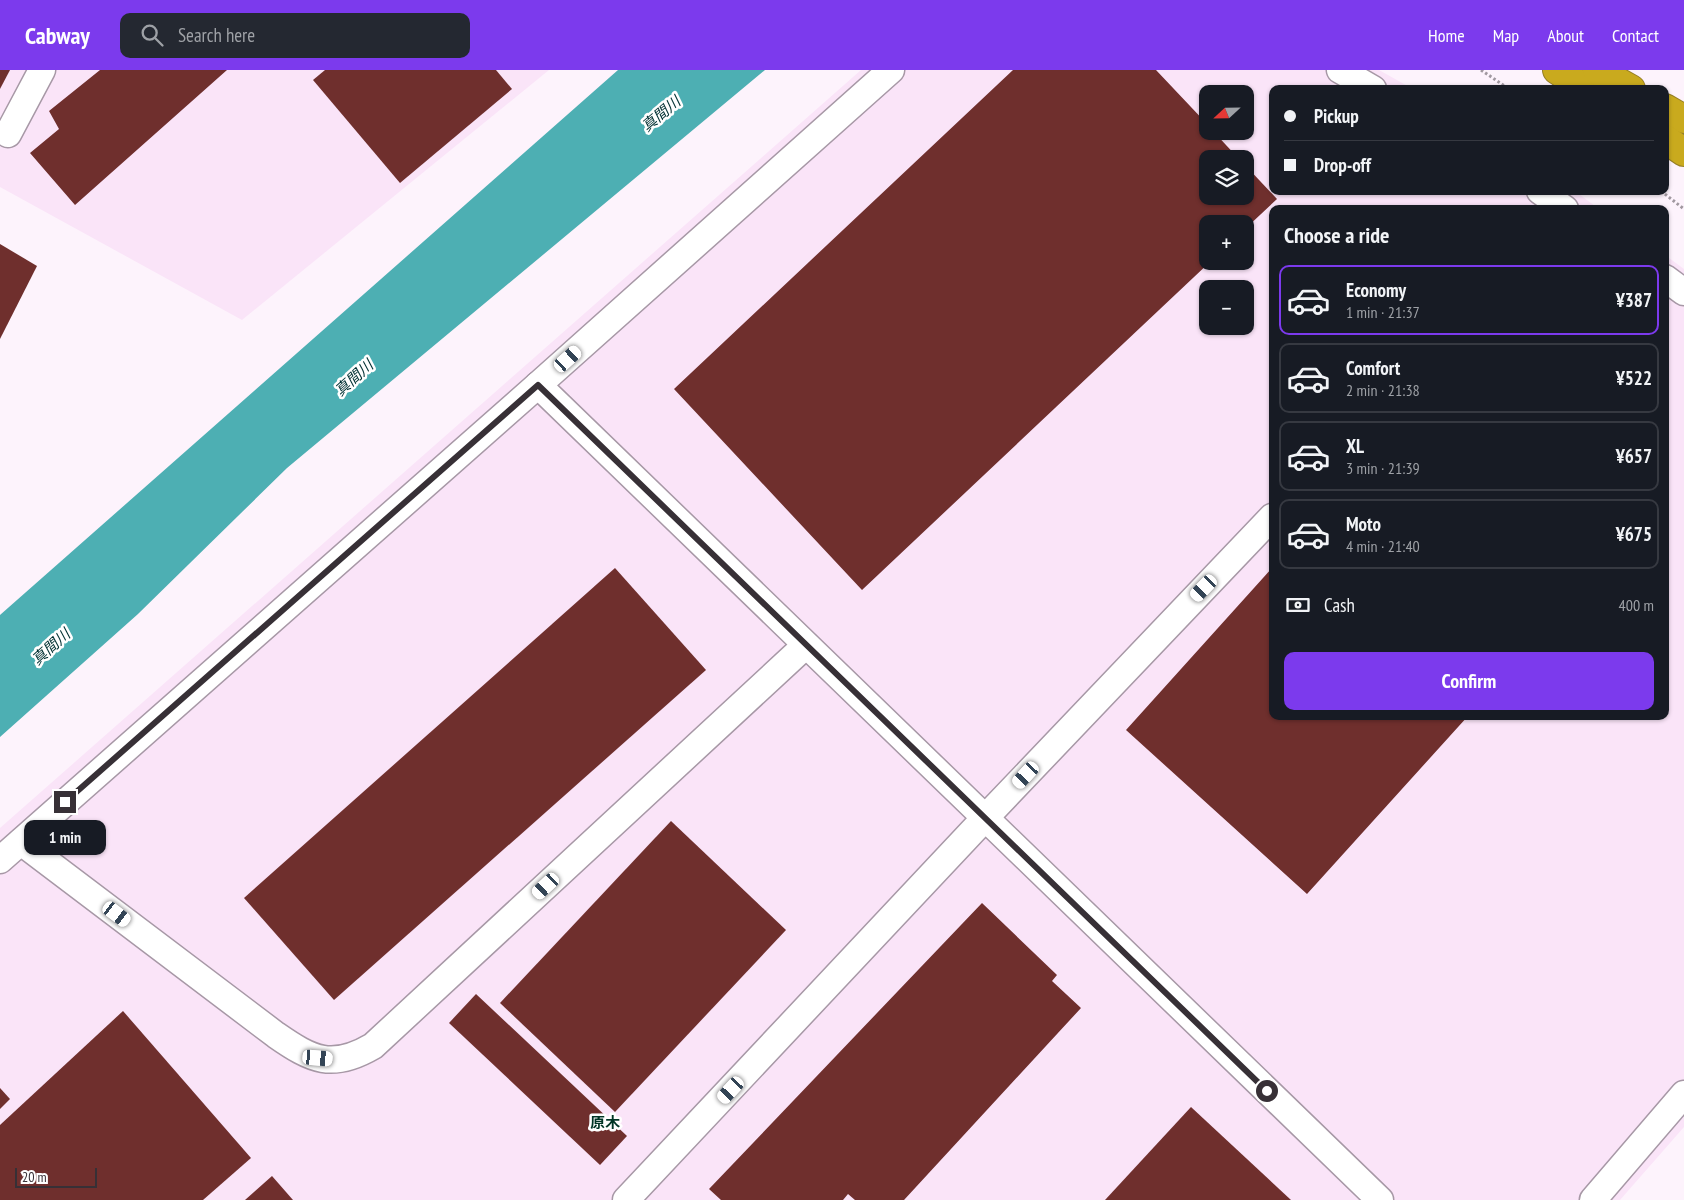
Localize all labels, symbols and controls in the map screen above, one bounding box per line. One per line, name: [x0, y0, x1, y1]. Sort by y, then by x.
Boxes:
search box: [120, 13, 470, 58]
text: Cabway: [25, 20, 90, 51]
icon: search: [138, 21, 166, 49]
text: Search here: [178, 23, 255, 47]
text: Home: [1428, 24, 1465, 47]
text: Map: [1493, 24, 1519, 47]
text: About: [1547, 24, 1584, 47]
text: Contact: [1612, 24, 1659, 47]
north arrow: [1199, 85, 1254, 140]
map controls: [1199, 85, 1254, 335]
water label: 真間川: [637, 91, 686, 135]
text: Pickup: [1314, 104, 1359, 128]
button: layers: [1199, 150, 1254, 205]
text: Drop-off: [1314, 153, 1371, 177]
button: +: [1199, 215, 1254, 270]
text: Choose a ride: [1284, 221, 1389, 249]
icon: car: [1286, 278, 1331, 323]
text: Economy: [1346, 278, 1406, 302]
button: −: [1199, 280, 1254, 335]
text: ¥387: [1616, 288, 1652, 312]
text: 1 min · 21:37: [1346, 302, 1420, 322]
car: [551, 343, 584, 375]
water label: 真間川: [331, 354, 378, 400]
icon: car: [1286, 356, 1331, 401]
text: Comfort: [1346, 356, 1400, 380]
text: ¥522: [1616, 366, 1652, 390]
text: 2 min · 21:38: [1346, 380, 1420, 400]
icon: car: [1286, 434, 1331, 479]
text: XL: [1346, 434, 1364, 458]
text: ¥657: [1616, 444, 1652, 468]
text: 3 min · 21:39: [1346, 458, 1420, 478]
icon: car: [1286, 512, 1331, 557]
text: Moto: [1346, 512, 1381, 536]
text: ¥675: [1616, 522, 1652, 546]
text: 4 min · 21:40: [1346, 536, 1420, 556]
car: [1188, 572, 1219, 604]
icon: cash: [1284, 591, 1312, 619]
text: Cash: [1324, 593, 1355, 617]
text: 400 m: [1619, 595, 1654, 615]
water label: 真間川: [28, 623, 75, 669]
button: Confirm: [1284, 652, 1654, 710]
car: [1010, 759, 1041, 791]
route end: [54, 791, 76, 813]
callout: 1 min: [24, 820, 106, 854]
text: 1 min: [49, 827, 81, 847]
car: [529, 870, 562, 902]
car: [100, 899, 133, 929]
car: [302, 1049, 333, 1067]
car: [715, 1074, 746, 1106]
route start: [1256, 1080, 1278, 1102]
district label: 原木: [590, 1113, 620, 1132]
scale bar: [15, 1165, 98, 1188]
text: 20 m: [22, 1168, 47, 1186]

